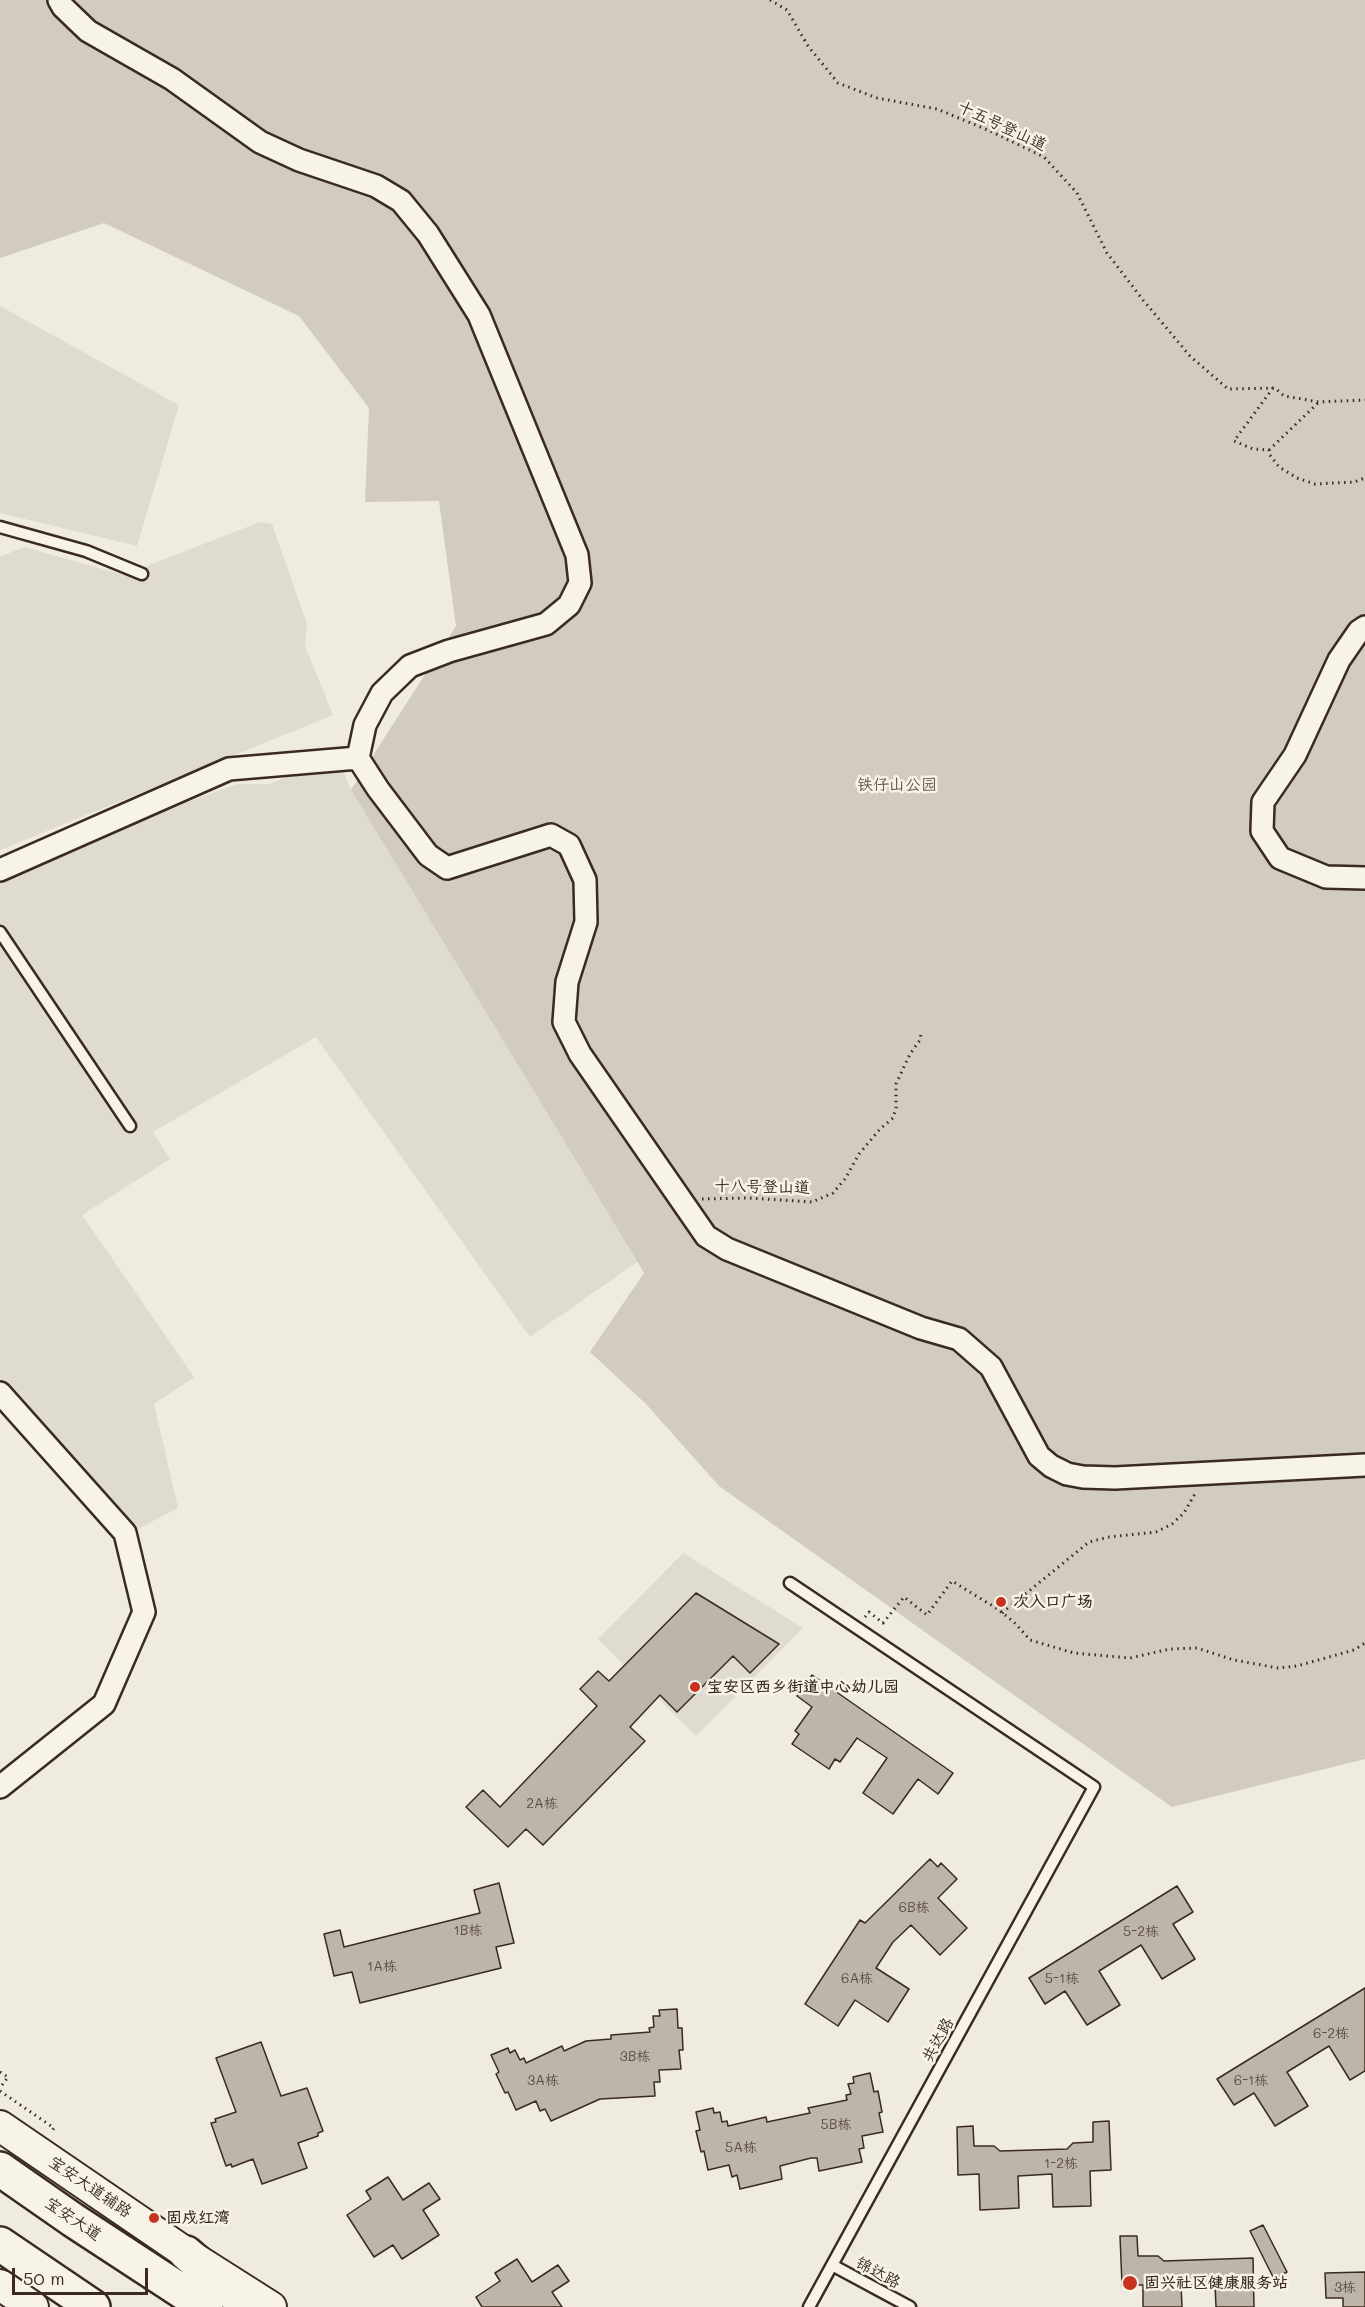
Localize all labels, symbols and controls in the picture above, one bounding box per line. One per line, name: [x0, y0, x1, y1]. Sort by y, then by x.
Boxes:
street label: 十五号登山道: [954, 97, 1050, 155]
park label: 铁仔山公园: [857, 775, 937, 795]
street label: 十八号登山道: [714, 1177, 810, 1197]
place label: 次入口广场: [1013, 1592, 1093, 1612]
marker: 次入口广场: [994, 1595, 1008, 1609]
place label: 宝安区西乡街道中心幼儿园: [707, 1677, 899, 1697]
marker: 宝安区西乡街道中心幼儿园: [688, 1680, 702, 1694]
house number: 2A栋: [526, 1796, 558, 1812]
house number: 6B栋: [898, 1900, 930, 1916]
house number: 1B栋: [454, 1923, 482, 1939]
house number: 5-2栋: [1123, 1924, 1159, 1940]
house number: 1A栋: [367, 1959, 397, 1975]
house number: 6A栋: [841, 1971, 873, 1987]
house number: 5-1栋: [1045, 1971, 1079, 1987]
street label: 共达路: [918, 2014, 958, 2066]
house number: 6-2栋: [1313, 2026, 1349, 2042]
house number: 3B栋: [620, 2049, 650, 2065]
house number: 3A栋: [527, 2073, 559, 2089]
house number: 6-1栋: [1234, 2073, 1268, 2089]
house number: 5B栋: [821, 2117, 851, 2133]
house number: 5A栋: [725, 2140, 757, 2156]
street label: 宝安大道辅路: [45, 2152, 135, 2222]
house number: 1-2栋: [1044, 2156, 1078, 2172]
street label: 宝安大道: [41, 2193, 105, 2245]
place label: 固戍红湾: [166, 2208, 230, 2228]
marker: 固戍红湾: [147, 2211, 161, 2225]
street label: 锦达路: [852, 2253, 904, 2293]
scale bar: [15, 2256, 152, 2294]
text: 50 m: [23, 2266, 65, 2290]
place label: 固兴社区健康服务站: [1144, 2273, 1288, 2293]
marker: 固兴社区健康服务站: [1121, 2274, 1139, 2292]
house number: 3栋: [1334, 2280, 1356, 2296]

